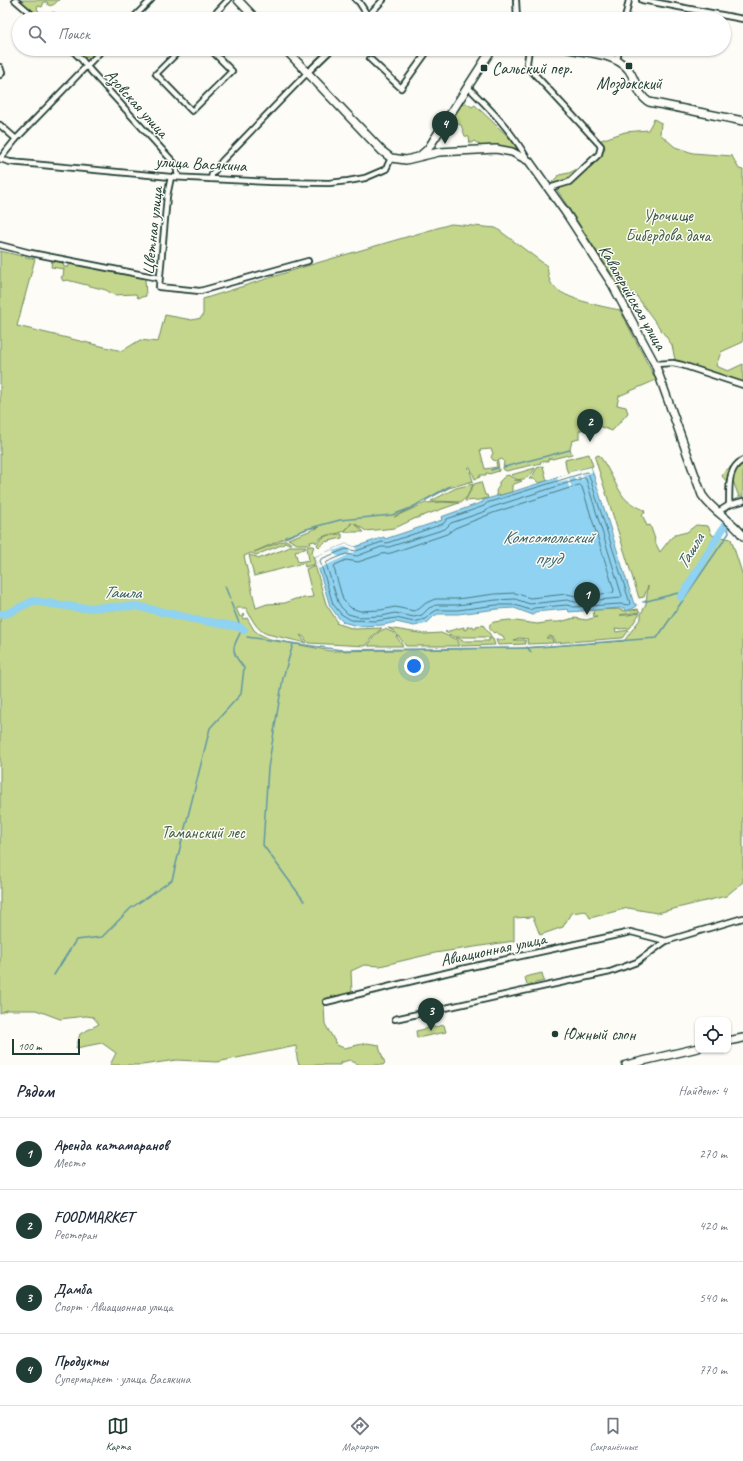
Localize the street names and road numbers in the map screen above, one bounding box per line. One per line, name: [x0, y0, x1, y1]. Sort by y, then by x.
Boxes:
street label: Азовская улица: [99, 65, 174, 144]
street label: улица Васякина: [154, 151, 249, 176]
street label: Цветная улица: [137, 184, 168, 276]
street label: Кавалерийская улица: [594, 241, 672, 355]
street label: Авиационная улица: [438, 928, 550, 971]

